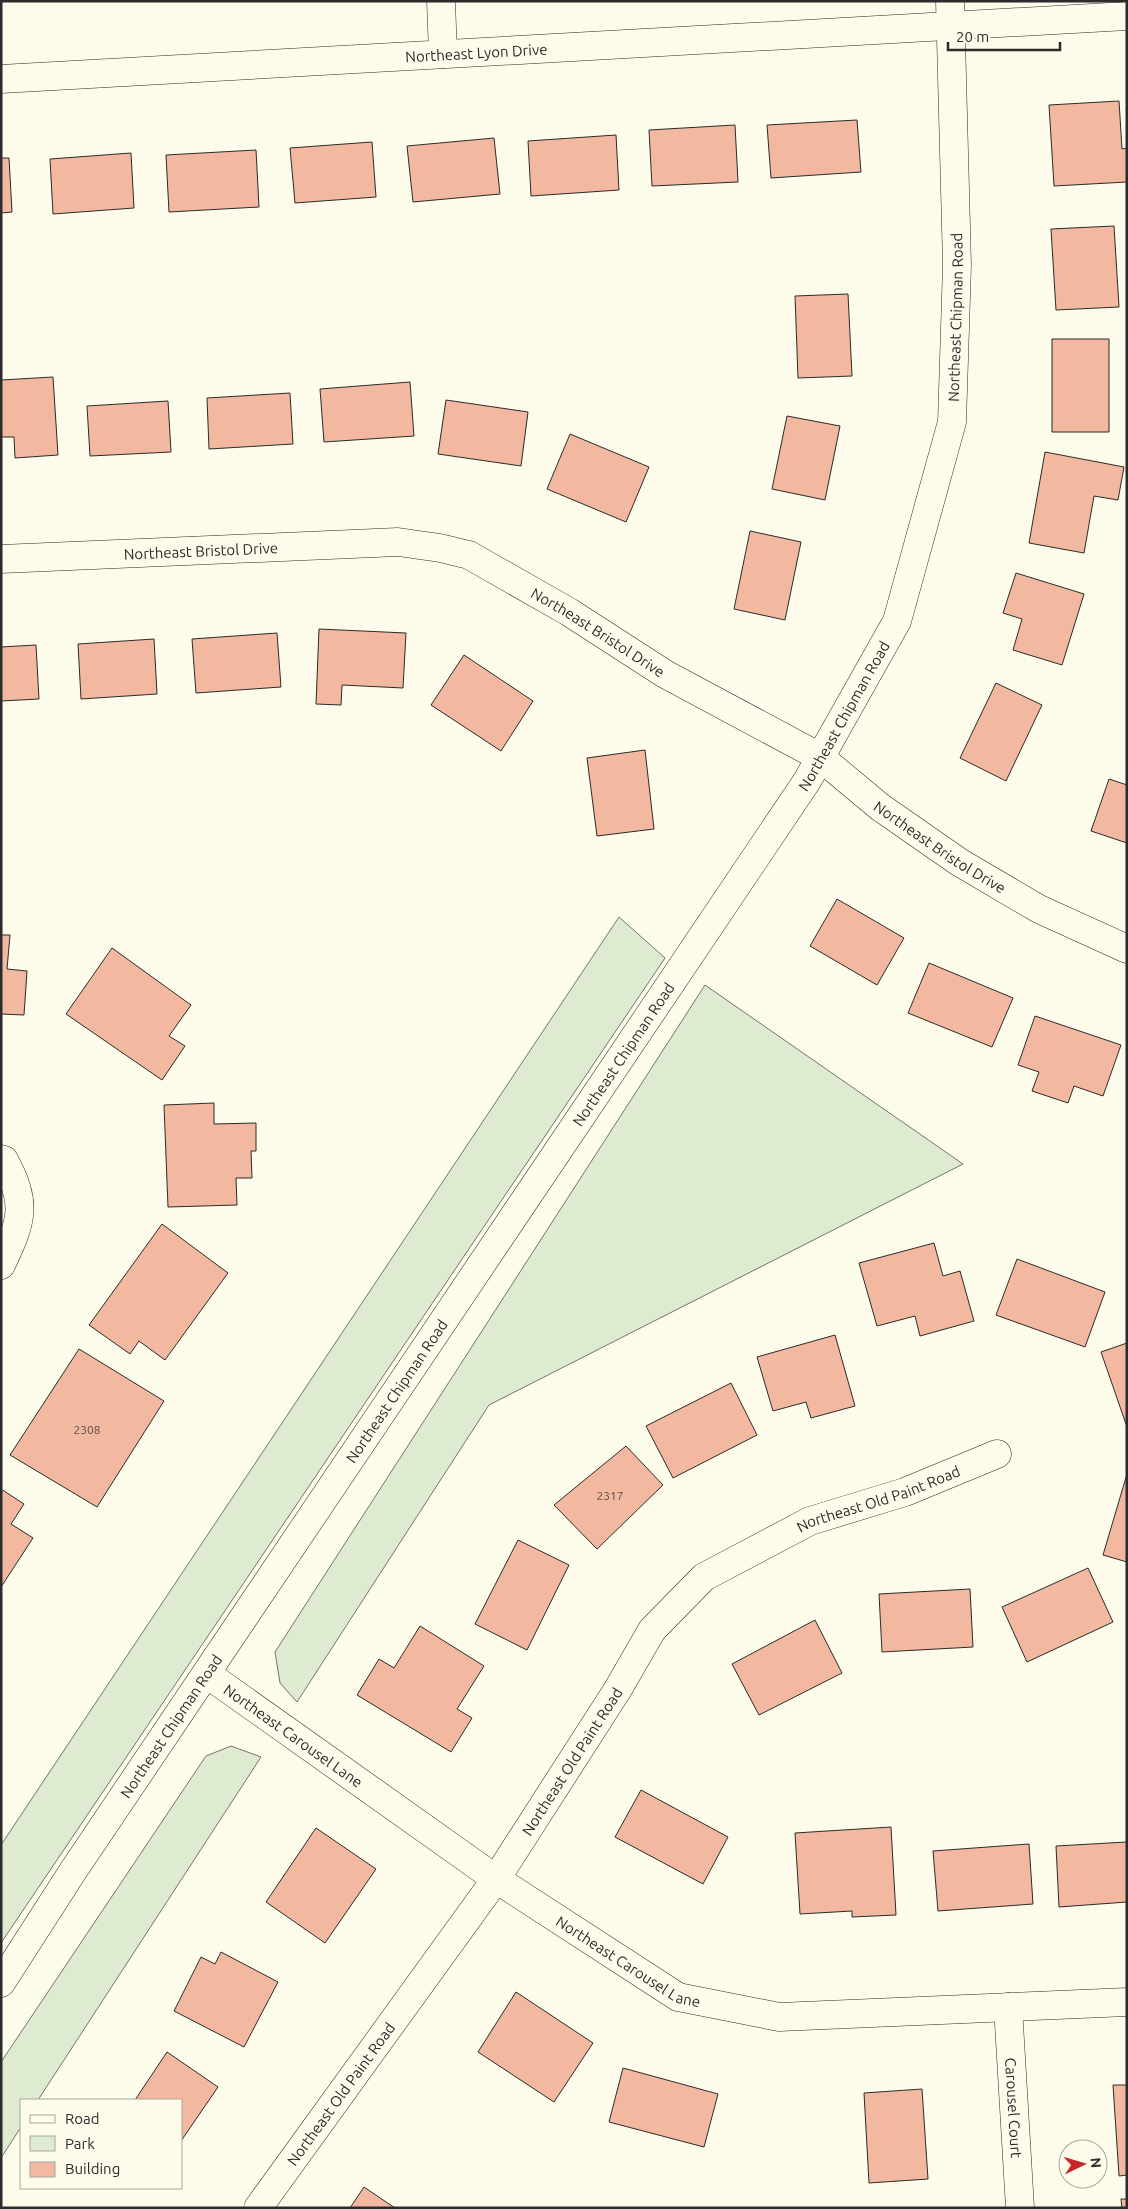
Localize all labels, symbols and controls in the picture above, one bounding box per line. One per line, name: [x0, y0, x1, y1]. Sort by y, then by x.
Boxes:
scale bar: [948, 20, 1060, 52]
text: 20 m: [956, 28, 989, 45]
street label: Northeast Lyon Drive: [405, 40, 548, 65]
street label: Northeast Chipman Road: [944, 233, 966, 402]
street label: Northeast Bristol Drive: [123, 539, 278, 562]
street label: Northeast Bristol Drive: [528, 584, 668, 680]
street label: Northeast Chipman Road: [794, 638, 892, 794]
street label: Northeast Bristol Drive: [871, 797, 1009, 896]
street label: Northeast Chipman Road: [569, 979, 677, 1129]
street label: Northeast Chipman Road: [342, 1316, 451, 1466]
house number: 2308: [73, 1423, 101, 1436]
street label: Northeast Old Paint Road: [794, 1462, 962, 1535]
house number: 2317: [596, 1489, 624, 1502]
street label: Northeast Chipman Road: [116, 1651, 225, 1801]
street label: Northeast Carousel Lane: [221, 1680, 366, 1790]
street label: Northeast Old Paint Road: [518, 1684, 625, 1838]
street label: Northeast Carousel Lane: [553, 1912, 702, 2010]
street label: Northeast Old Paint Road: [283, 2019, 398, 2168]
street label: Carousel Court: [1003, 2057, 1025, 2158]
legend: [20, 2099, 182, 2189]
text: Road: [65, 2110, 100, 2127]
text: Park: [65, 2135, 95, 2152]
north arrow: [1058, 2139, 1108, 2189]
text: N: [1088, 2157, 1104, 2169]
text: Building: [65, 2160, 120, 2177]

